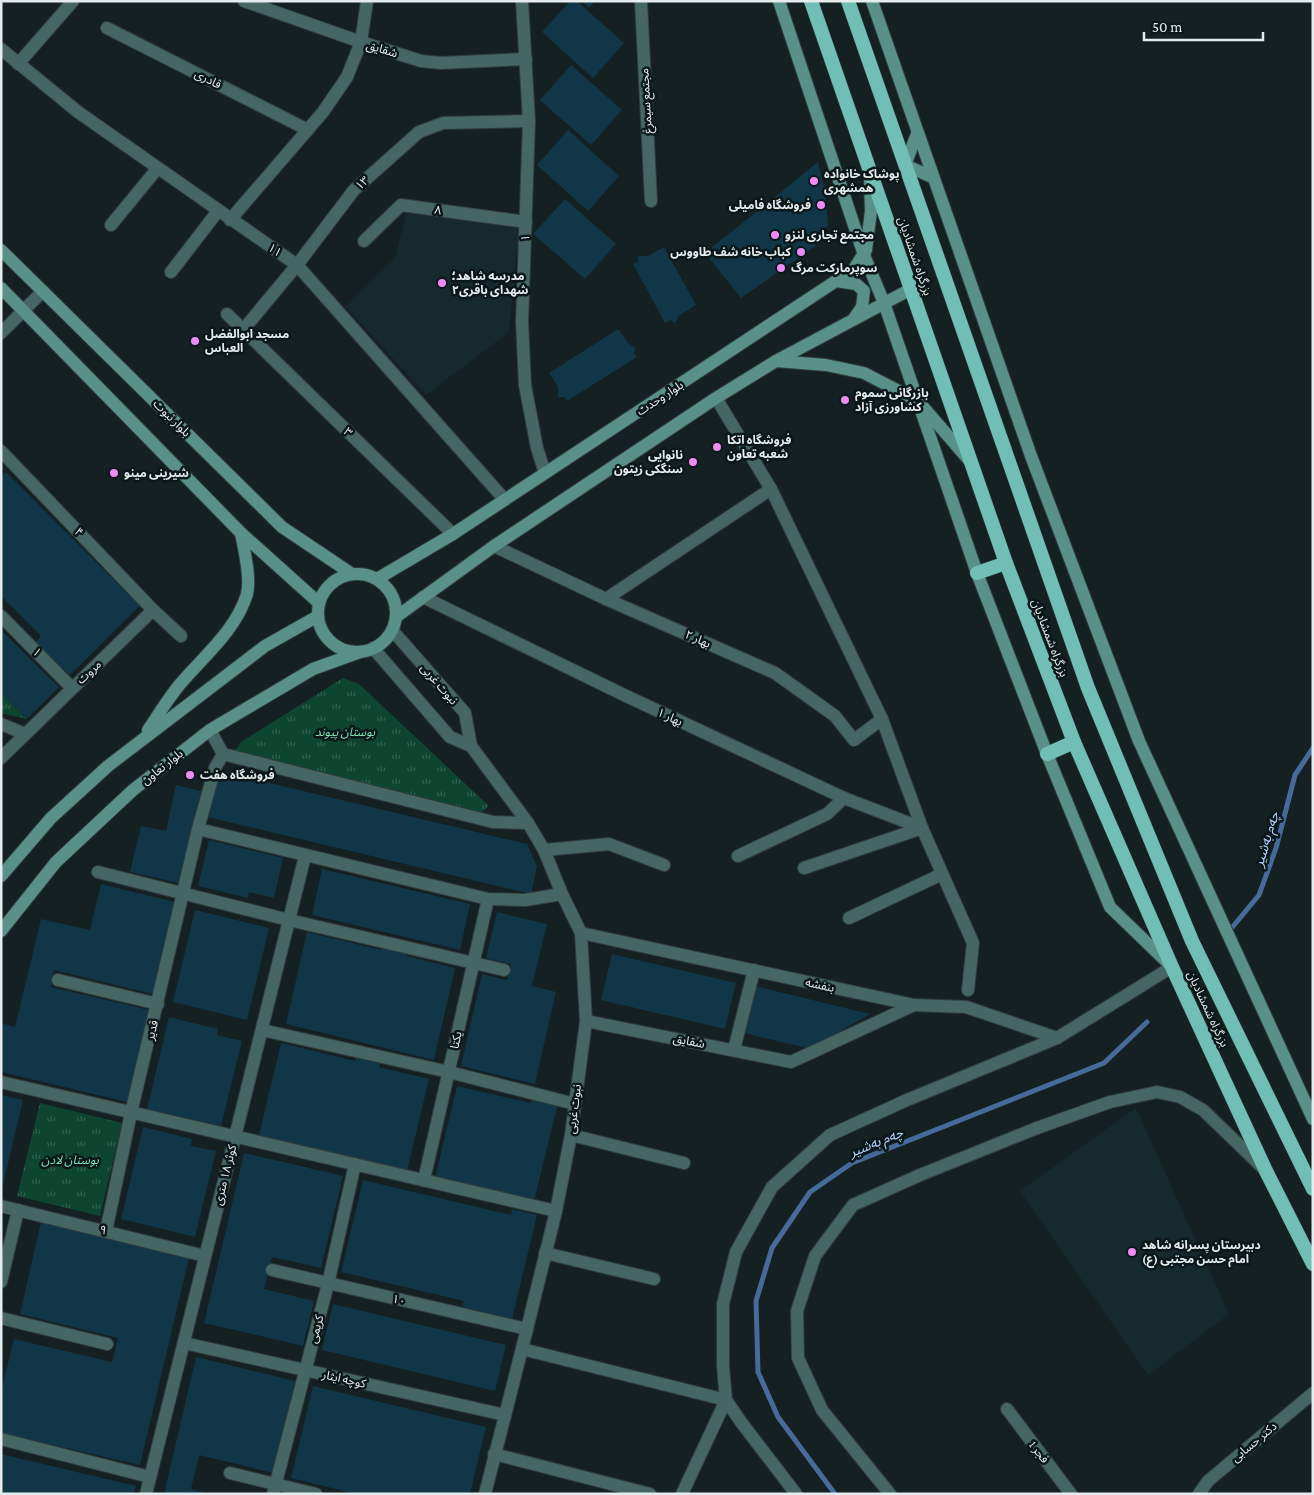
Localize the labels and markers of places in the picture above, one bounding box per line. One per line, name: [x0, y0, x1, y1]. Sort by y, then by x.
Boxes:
place label: پوشاک خانواده همشهری: [824, 167, 900, 195]
marker: پوشاک خانواده همشهری: [808, 175, 820, 187]
place label: فروشگاه فامیلی: [729, 198, 811, 212]
marker: فروشگاه فامیلی: [815, 199, 827, 211]
place label: مجتمع تجاری لنزو: [785, 228, 874, 244]
marker: مجتمع تجاری لنزو: [769, 229, 781, 241]
place label: کباب خانه شف طاووس: [670, 245, 792, 259]
marker: کباب خانه شف طاووس: [795, 246, 807, 258]
place label: سوپرمارکت مرگ: [791, 261, 877, 277]
marker: سوپرمارکت مرگ: [775, 262, 787, 274]
place label: مدرسه شاهد؛ شهدای باقری۲: [452, 269, 528, 297]
marker: مدرسه شاهد؛ شهدای باقری۲: [436, 277, 448, 289]
place label: مسجد ابوالفضل العباس: [205, 327, 289, 355]
marker: مسجد ابوالفضل العباس: [189, 335, 201, 347]
place label: بازرگانی سموم کشاورزی آزاد: [855, 386, 929, 414]
marker: بازرگانی سموم کشاورزی آزاد: [839, 394, 851, 406]
place label: فروشگاه اتکا شعبه تعاون: [727, 433, 791, 461]
marker: فروشگاه اتکا شعبه تعاون: [711, 441, 723, 453]
place label: نانوایی سنگکی زیتون: [614, 448, 683, 476]
marker: نانوایی سنگکی زیتون: [687, 456, 699, 468]
place label: شیرینی مینو: [124, 466, 189, 480]
marker: شیرینی مینو: [108, 467, 120, 479]
place label: فروشگاه هفت: [200, 768, 274, 782]
marker: فروشگاه هفت: [184, 769, 196, 781]
place label: دبیرستان پسرانه شاهد امام حسن مجتبی (ع): [1142, 1238, 1261, 1268]
marker: دبیرستان پسرانه شاهد امام حسن مجتبی (ع): [1126, 1246, 1138, 1258]

